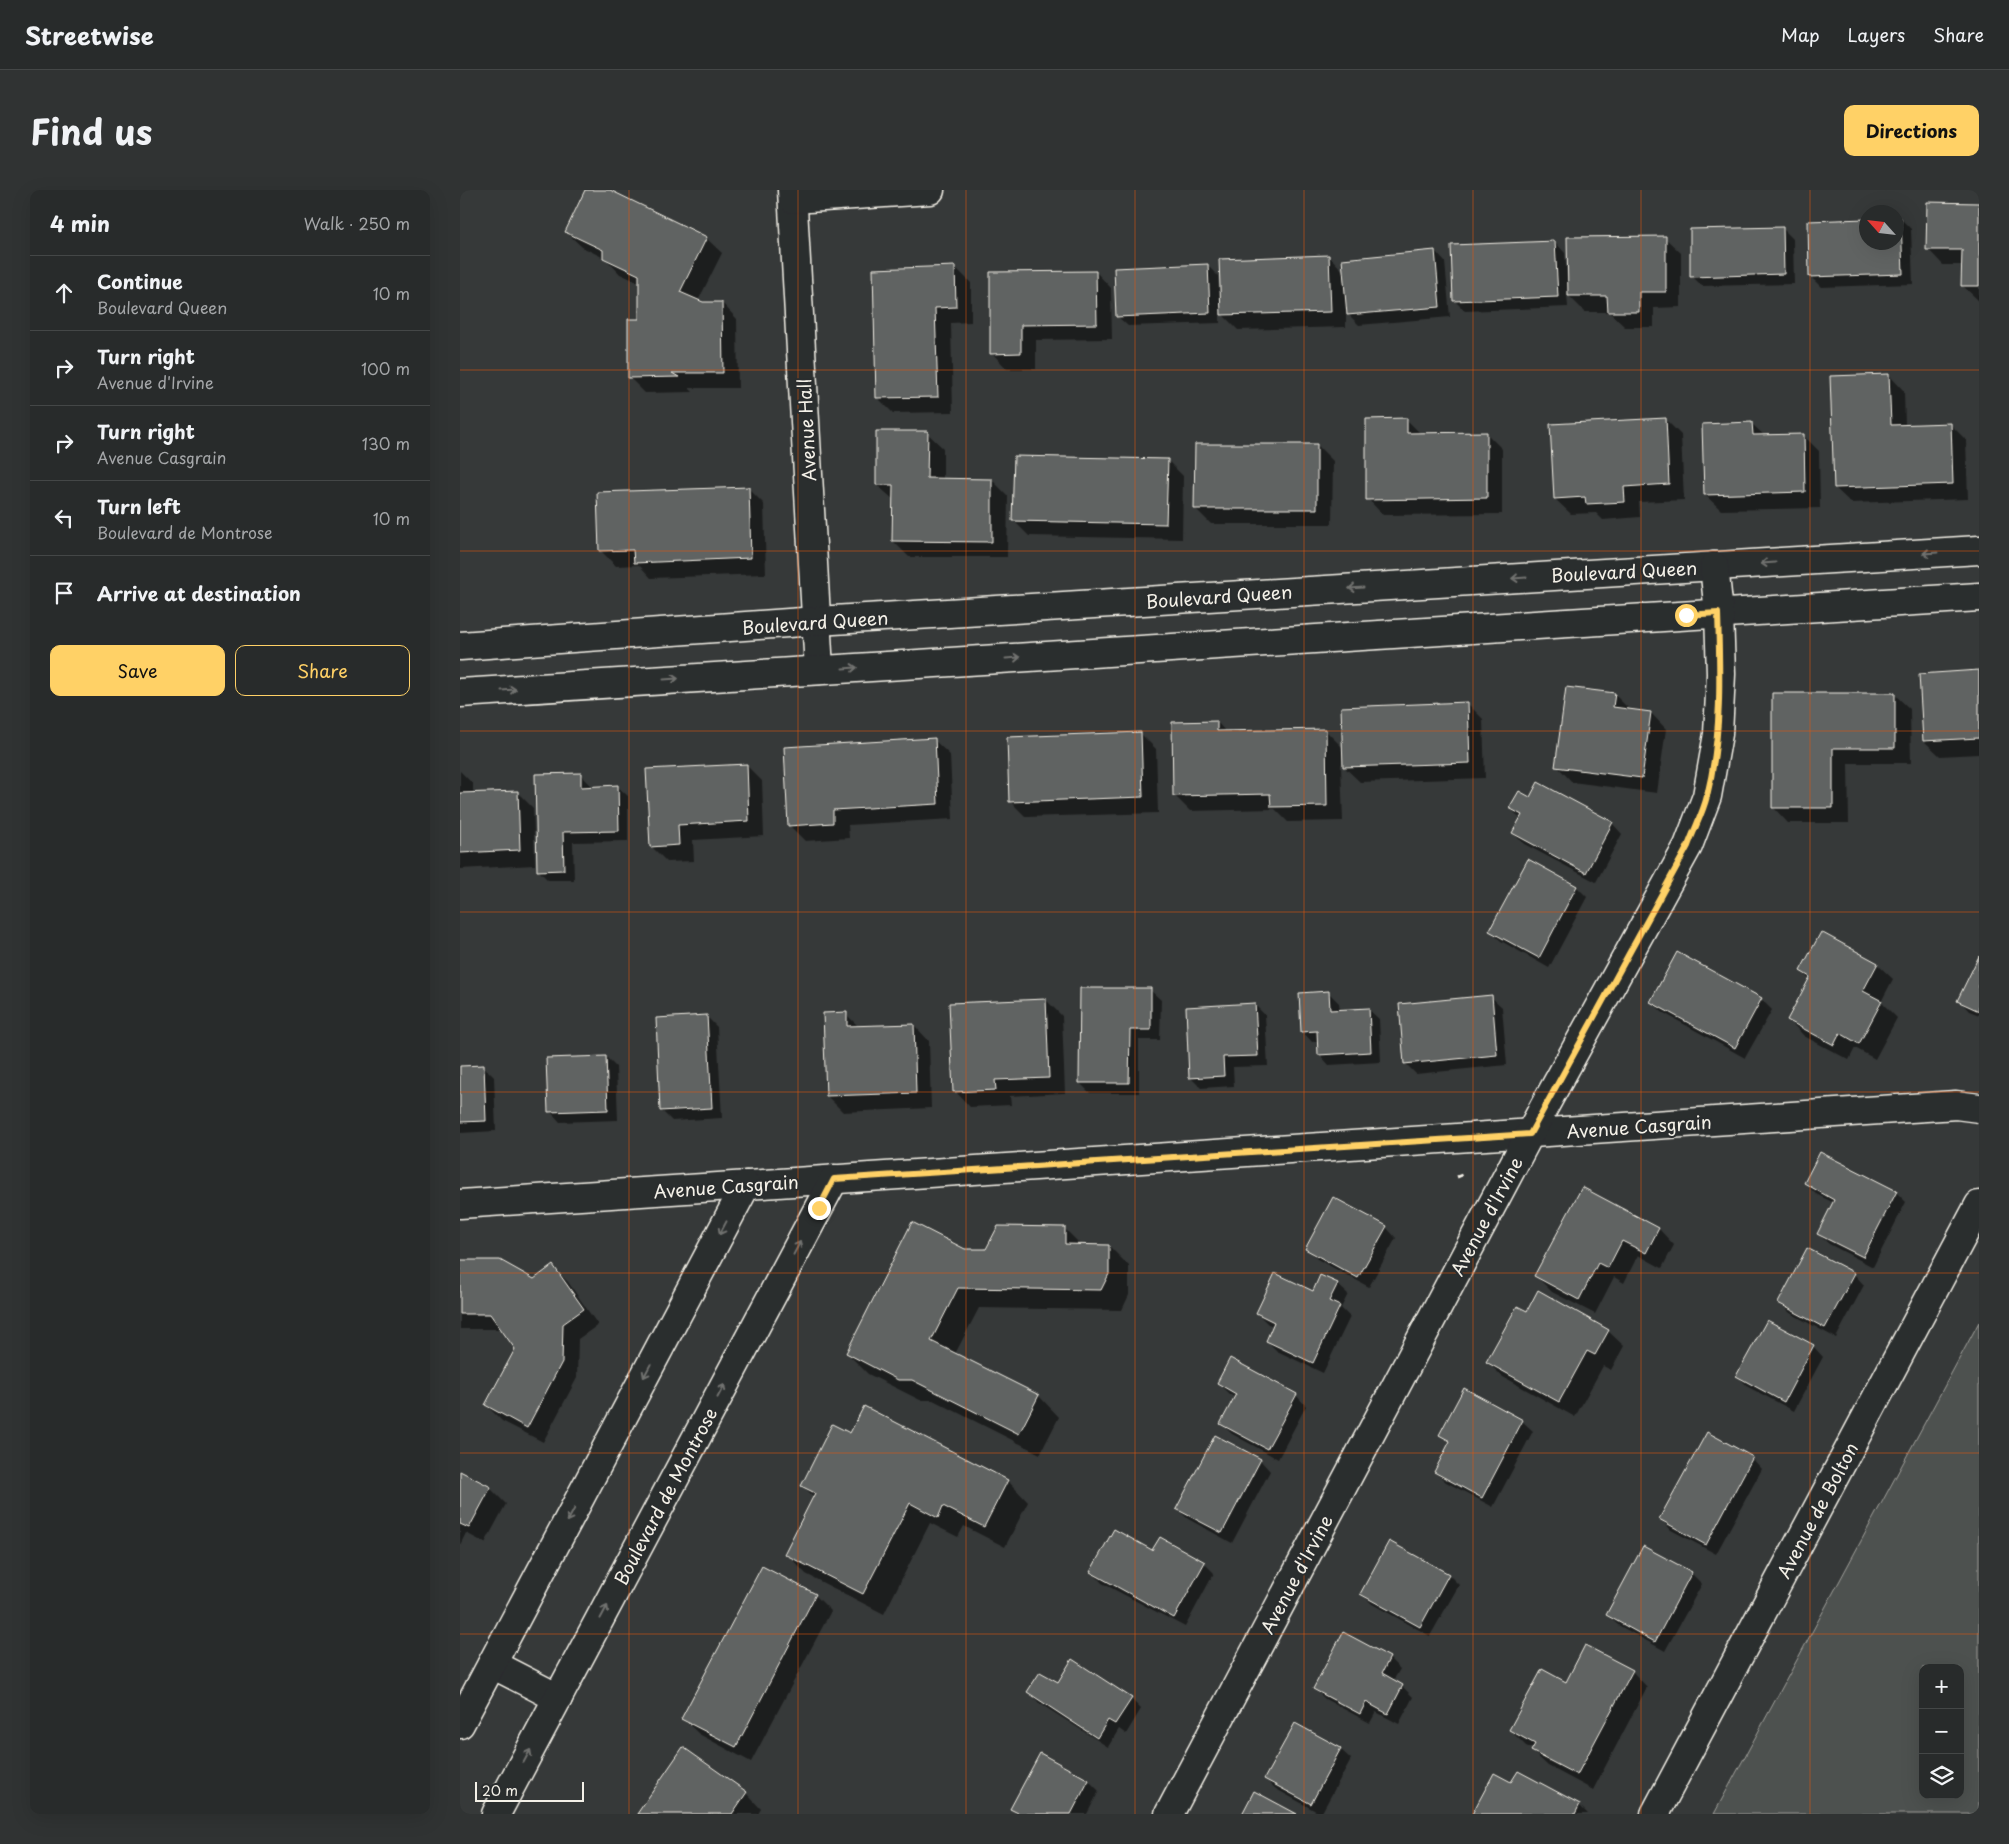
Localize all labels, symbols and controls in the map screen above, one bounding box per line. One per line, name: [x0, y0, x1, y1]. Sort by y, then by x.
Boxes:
text: Streetwise: [25, 17, 154, 53]
text: Map: [1781, 21, 1820, 48]
text: Layers: [1848, 21, 1905, 48]
text: Share: [1933, 21, 1984, 48]
text: Find us: [30, 104, 152, 157]
button: Directions: [1844, 105, 1979, 156]
north arrow: [1859, 205, 1904, 250]
text: 4 min: [50, 207, 110, 239]
text: Walk · 250 m: [304, 211, 410, 235]
text: Continue: [97, 267, 183, 295]
icon: ahead: [50, 279, 78, 307]
text: 10 m: [373, 281, 410, 305]
text: Boulevard Queen: [97, 295, 227, 319]
text: Turn right: [97, 342, 195, 370]
icon: right: [50, 354, 78, 382]
text: 100 m: [361, 356, 410, 380]
text: Avenue d'Irvine: [97, 370, 214, 394]
street label: Avenue Hall: [790, 378, 822, 482]
text: Turn right: [97, 417, 195, 445]
icon: right: [50, 429, 78, 457]
text: 130 m: [362, 431, 410, 455]
text: Avenue Casgrain: [97, 445, 226, 469]
text: Turn left: [97, 492, 181, 520]
icon: left: [50, 504, 78, 532]
text: 10 m: [373, 506, 410, 530]
text: Boulevard de Montrose: [97, 520, 273, 544]
one-way arrow: [1923, 548, 1939, 557]
street label: Boulevard Queen: [1550, 554, 1698, 588]
one-way arrow: [1760, 558, 1776, 567]
one-way arrow: [1511, 573, 1527, 582]
street label: Boulevard Queen: [1145, 577, 1293, 615]
icon: arrive: [50, 579, 78, 607]
text: Arrive at destination: [97, 579, 301, 607]
one-way arrow: [1349, 583, 1365, 592]
street label: Boulevard Queen: [741, 603, 889, 641]
route start: [1675, 604, 1698, 627]
button: Save: [50, 645, 225, 696]
button: Share: [235, 645, 410, 696]
one-way arrow: [1004, 654, 1020, 663]
one-way arrow: [842, 664, 858, 673]
one-way arrow: [663, 674, 679, 684]
one-way arrow: [500, 685, 516, 694]
street label: Avenue Casgrain: [1565, 1107, 1713, 1145]
street label: Avenue d'Irvine: [1443, 1152, 1529, 1280]
street label: Avenue Casgrain: [652, 1167, 800, 1205]
route end: [808, 1197, 831, 1220]
one-way arrow: [718, 1220, 728, 1235]
one-way arrow: [793, 1241, 803, 1256]
one-way arrow: [642, 1364, 652, 1379]
one-way arrow: [716, 1384, 726, 1399]
street label: Boulevard de Montrose: [607, 1402, 723, 1590]
street label: Avenue de Bolton: [1770, 1437, 1864, 1583]
one-way arrow: [566, 1507, 575, 1522]
street label: Avenue d'Irvine: [1253, 1510, 1339, 1638]
one-way arrow: [600, 1605, 609, 1620]
map controls: [1919, 1664, 1964, 1799]
button: +: [1919, 1664, 1964, 1709]
button: −: [1919, 1709, 1964, 1754]
one-way arrow: [523, 1749, 533, 1763]
button: layers: [1919, 1754, 1964, 1799]
scale bar: [475, 1779, 584, 1802]
text: 20 m: [482, 1780, 518, 1801]

